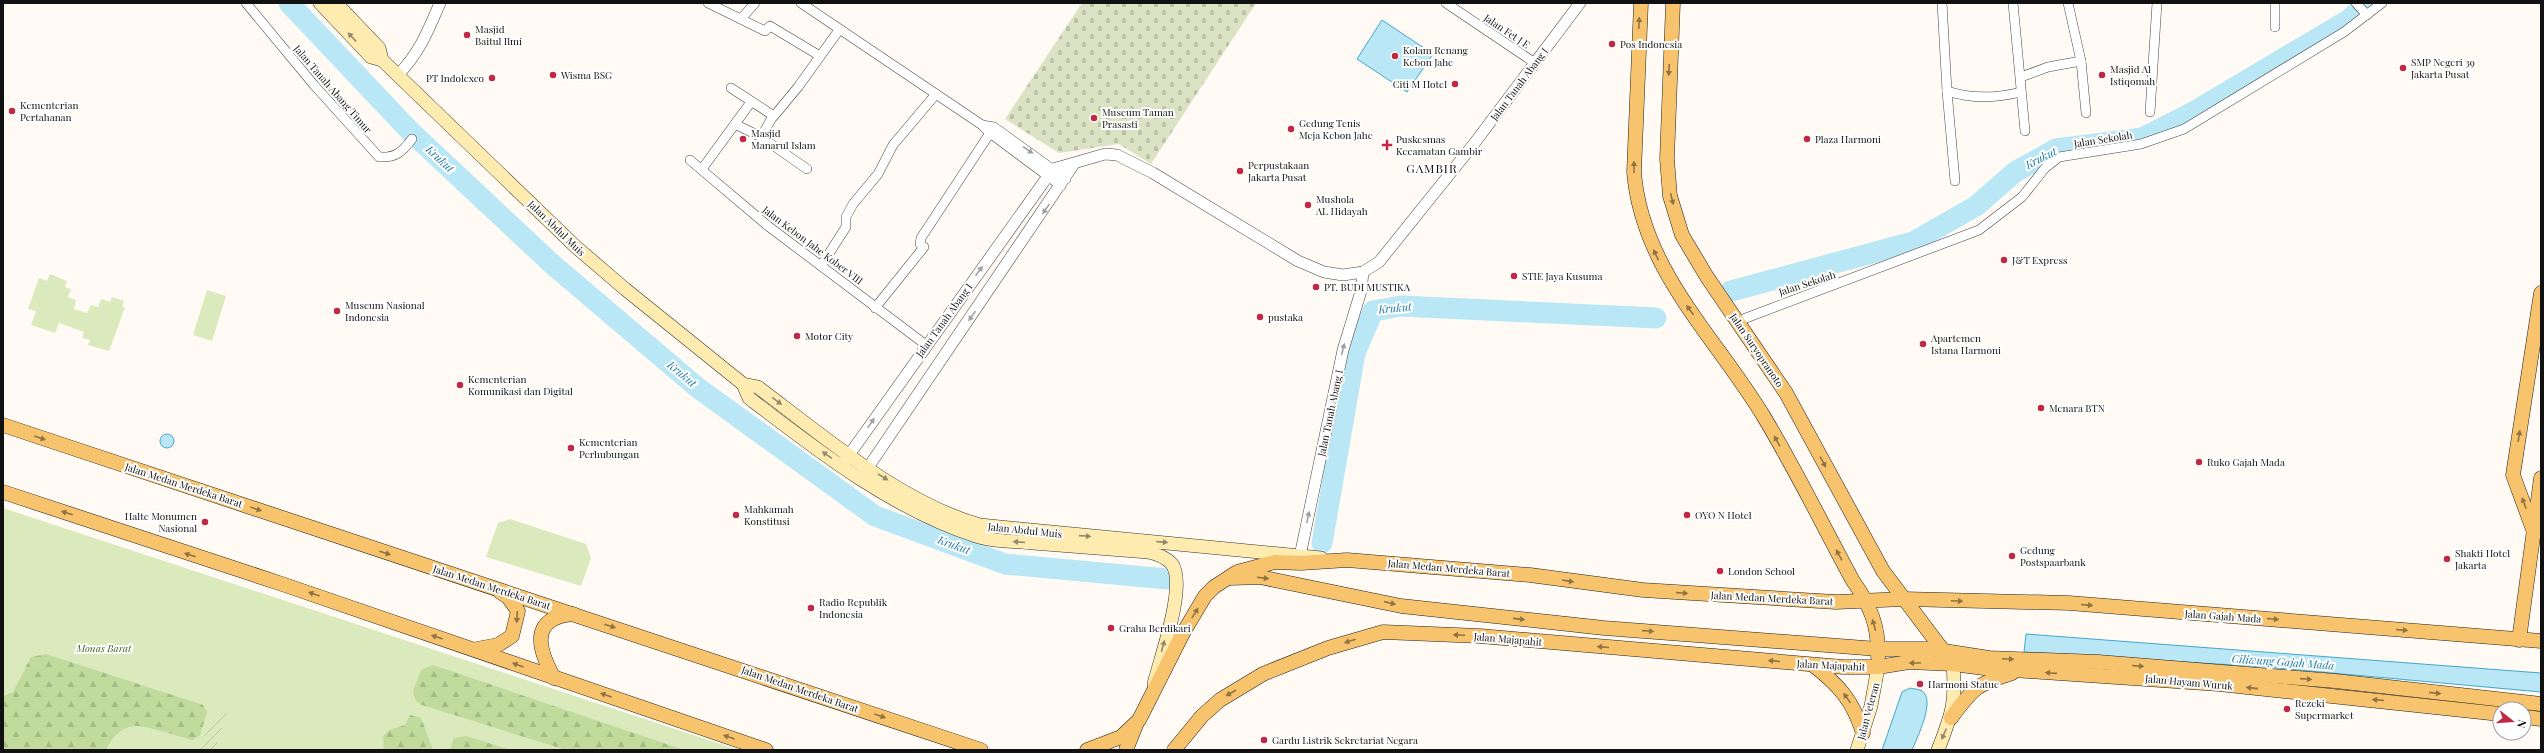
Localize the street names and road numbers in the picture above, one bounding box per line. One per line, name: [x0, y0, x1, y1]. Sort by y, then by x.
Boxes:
street label: Jalan Fet J E: [1480, 10, 1533, 51]
street label: Jalan Tanah Abang Timur: [290, 41, 376, 137]
street label: Jalan Tanah Abang I: [1486, 45, 1551, 124]
street label: Jalan Sekolah: [2072, 127, 2133, 151]
street label: Jalan Abdul Muis: [525, 196, 589, 259]
street label: Jalan Kebon Jahe Kober VIII: [759, 202, 866, 287]
street label: Jalan Sekolah: [1776, 267, 1837, 299]
street label: Jalan Tanah Abang I: [912, 280, 976, 361]
street label: Jalan Suryopranoto: [1727, 310, 1787, 390]
street label: Jalan Tanah Abang I: [1314, 368, 1346, 459]
street label: Jalan Medan Merdeka Barat: [122, 459, 245, 511]
street label: Jalan Abdul Muis: [986, 519, 1063, 541]
street label: Jalan Medan Merdeka Barat: [1386, 556, 1511, 580]
street label: Jalan Medan Merdeka Barat: [430, 561, 553, 613]
street label: Jalan Medan Merdeka Barat: [1709, 588, 1834, 608]
street label: Jalan Gajah Mada: [2183, 606, 2262, 626]
street label: Jalan Majapahit: [1472, 629, 1543, 649]
street label: Jalan Majapahit: [1795, 656, 1866, 674]
street label: Jalan Medan Merdeka Barat: [739, 662, 861, 716]
street label: Jalan Hayam Wuruk: [2144, 671, 2234, 693]
street label: Jalan Veteran: [1853, 681, 1882, 742]

